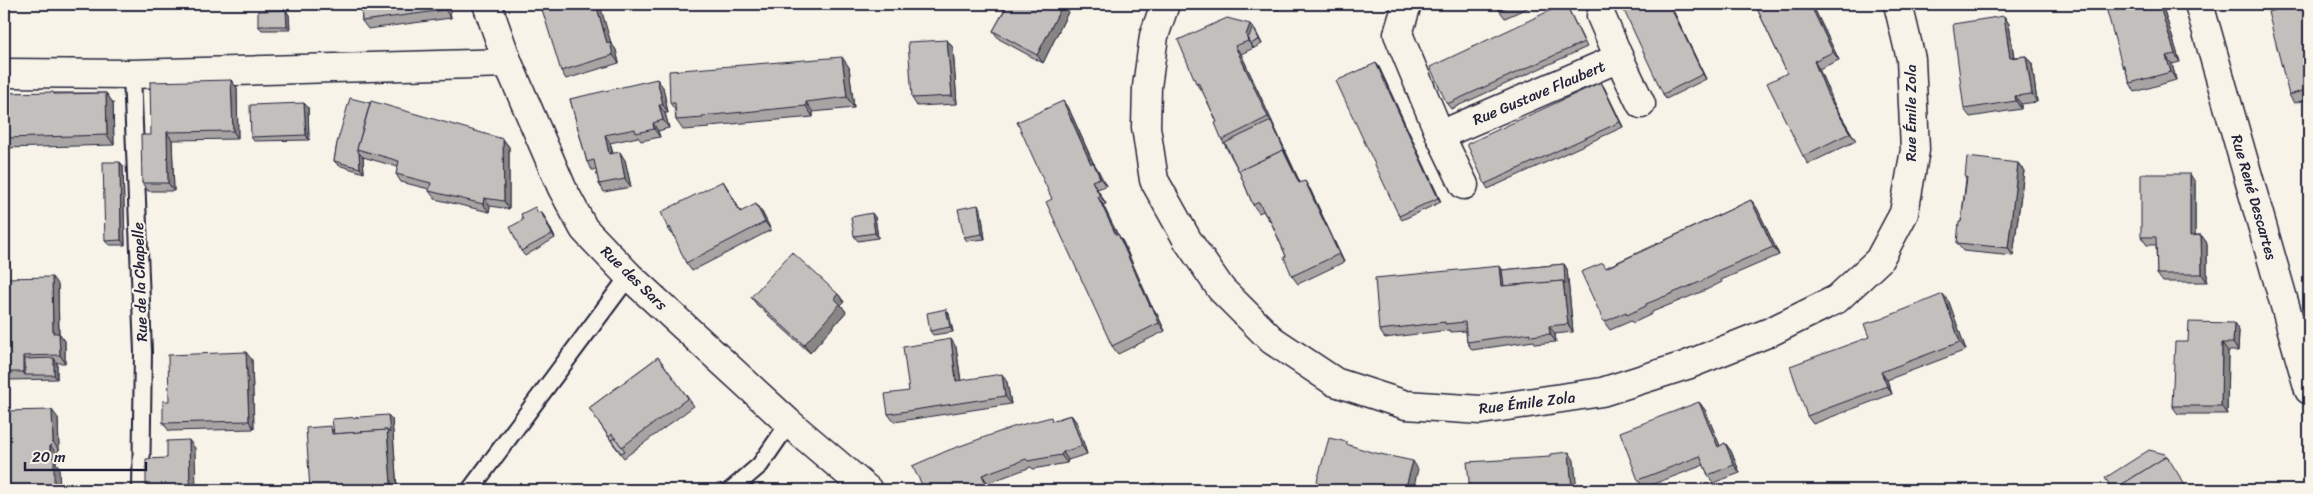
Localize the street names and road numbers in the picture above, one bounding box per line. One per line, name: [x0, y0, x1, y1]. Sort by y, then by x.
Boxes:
street label: Rue Gustave Flaubert: [1468, 53, 1610, 133]
street label: Rue Émile Zola: [1898, 64, 1924, 161]
street label: Rue René Descartes: [2224, 131, 2285, 264]
street label: Rue de la Chapelle: [125, 221, 155, 342]
street label: Rue des Sars: [595, 239, 674, 317]
street label: Rue Émile Zola: [1477, 384, 1577, 422]

